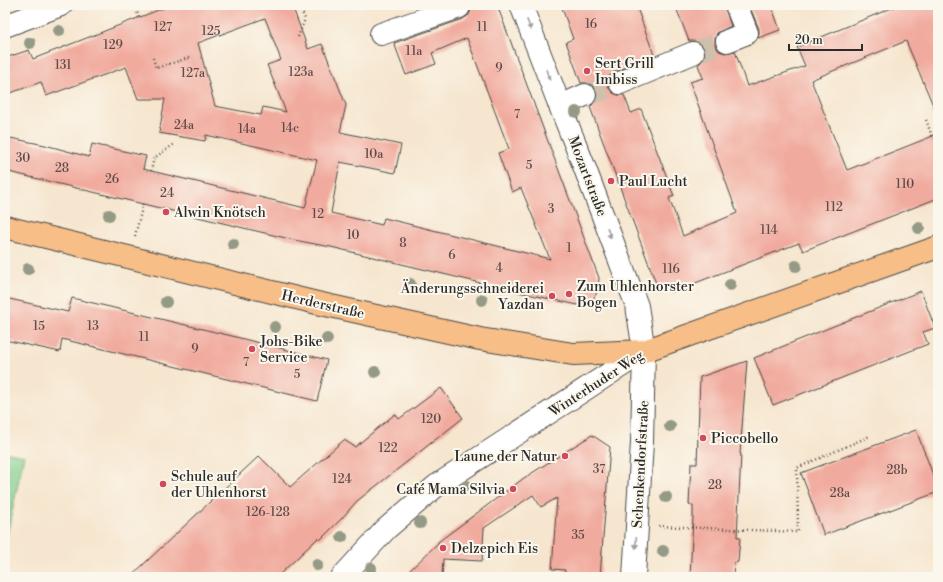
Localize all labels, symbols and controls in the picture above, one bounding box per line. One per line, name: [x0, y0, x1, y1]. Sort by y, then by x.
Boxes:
house number: 16: [585, 17, 597, 32]
one-way arrow: [526, 19, 532, 30]
house number: 127: [154, 20, 172, 35]
house number: 11: [477, 20, 488, 35]
house number: 125: [202, 24, 221, 39]
scale bar: [789, 26, 862, 52]
text: 20 m: [795, 33, 823, 48]
house number: 129: [103, 38, 123, 53]
house number: 11a: [406, 44, 423, 59]
place label: Sert Grill Imbiss: [595, 55, 654, 89]
house number: 131: [55, 58, 72, 73]
house number: 9: [495, 61, 503, 76]
house number: 123a: [289, 65, 314, 80]
house number: 127a: [181, 66, 206, 81]
marker: Sert Grill Imbiss: [582, 66, 592, 76]
one-way arrow: [546, 69, 552, 81]
house number: 7: [514, 107, 520, 122]
house number: 24a: [174, 118, 195, 133]
house number: 14c: [281, 121, 299, 136]
house number: 14a: [238, 122, 257, 137]
street label: Mozartstraße: [563, 134, 611, 219]
house number: 10a: [365, 147, 384, 162]
house number: 30: [16, 151, 30, 166]
house number: 5: [526, 158, 533, 173]
house number: 28: [55, 161, 69, 176]
house number: 26: [105, 172, 119, 187]
place label: Paul Lucht: [619, 173, 687, 191]
marker: Paul Lucht: [606, 176, 616, 186]
house number: 110: [896, 177, 914, 192]
house number: 24: [160, 186, 174, 201]
house number: 112: [825, 200, 843, 215]
house number: 3: [548, 202, 555, 217]
place label: Alwin Knötsch: [173, 204, 267, 222]
marker: Alwin Knötsch: [161, 207, 171, 217]
house number: 12: [312, 207, 324, 222]
house number: 114: [760, 223, 778, 238]
house number: 10: [347, 228, 359, 243]
one-way arrow: [607, 228, 613, 240]
house number: 8: [399, 236, 407, 251]
house number: 1: [566, 241, 572, 256]
house number: 6: [448, 248, 456, 263]
house number: 4: [495, 261, 503, 276]
house number: 116: [662, 262, 680, 277]
place label: Zum Uhlenhorster Bogen: [576, 278, 694, 312]
place label: Änderungsschneiderei Yazdan: [400, 279, 545, 314]
street label: Herderstraße: [280, 287, 366, 323]
marker: Zum Uhlenhorster Bogen: [564, 289, 574, 299]
marker: Änderungsschneiderei Yazdan: [547, 291, 557, 301]
house number: 15: [33, 319, 45, 334]
house number: 13: [87, 319, 99, 334]
house number: 11: [139, 330, 150, 345]
place label: Johs-Bike Service: [259, 333, 323, 367]
house number: 9: [191, 342, 199, 357]
marker: Johs-Bike Service: [247, 344, 257, 354]
street label: Winterhuder Weg: [545, 346, 648, 422]
house number: 7: [243, 355, 249, 370]
house number: 5: [294, 367, 301, 382]
street label: Schenkendorfstraße: [629, 400, 653, 528]
house number: 120: [421, 412, 441, 427]
place label: Piccobello: [711, 430, 779, 448]
marker: Piccobello: [698, 433, 708, 443]
house number: 122: [378, 441, 398, 456]
place label: Laune der Natur: [454, 448, 557, 466]
marker: Laune der Natur: [560, 451, 570, 461]
house number: 37: [593, 462, 605, 477]
house number: 28b: [886, 463, 908, 478]
place label: Schule auf der Uhlenhorst: [171, 468, 267, 502]
house number: 124: [332, 472, 352, 487]
house number: 28: [708, 478, 722, 493]
marker: Schule auf der Uhlenhorst: [158, 479, 168, 489]
place label: Café Mama Silvia: [396, 481, 506, 499]
marker: Café Mama Silvia: [508, 484, 518, 494]
house number: 28a: [830, 486, 851, 501]
house number: 126-128: [246, 505, 290, 520]
house number: 35: [571, 528, 585, 543]
one-way arrow: [632, 537, 639, 549]
place label: Delzepich Eis: [451, 540, 538, 558]
marker: Delzepich Eis: [438, 543, 448, 553]

